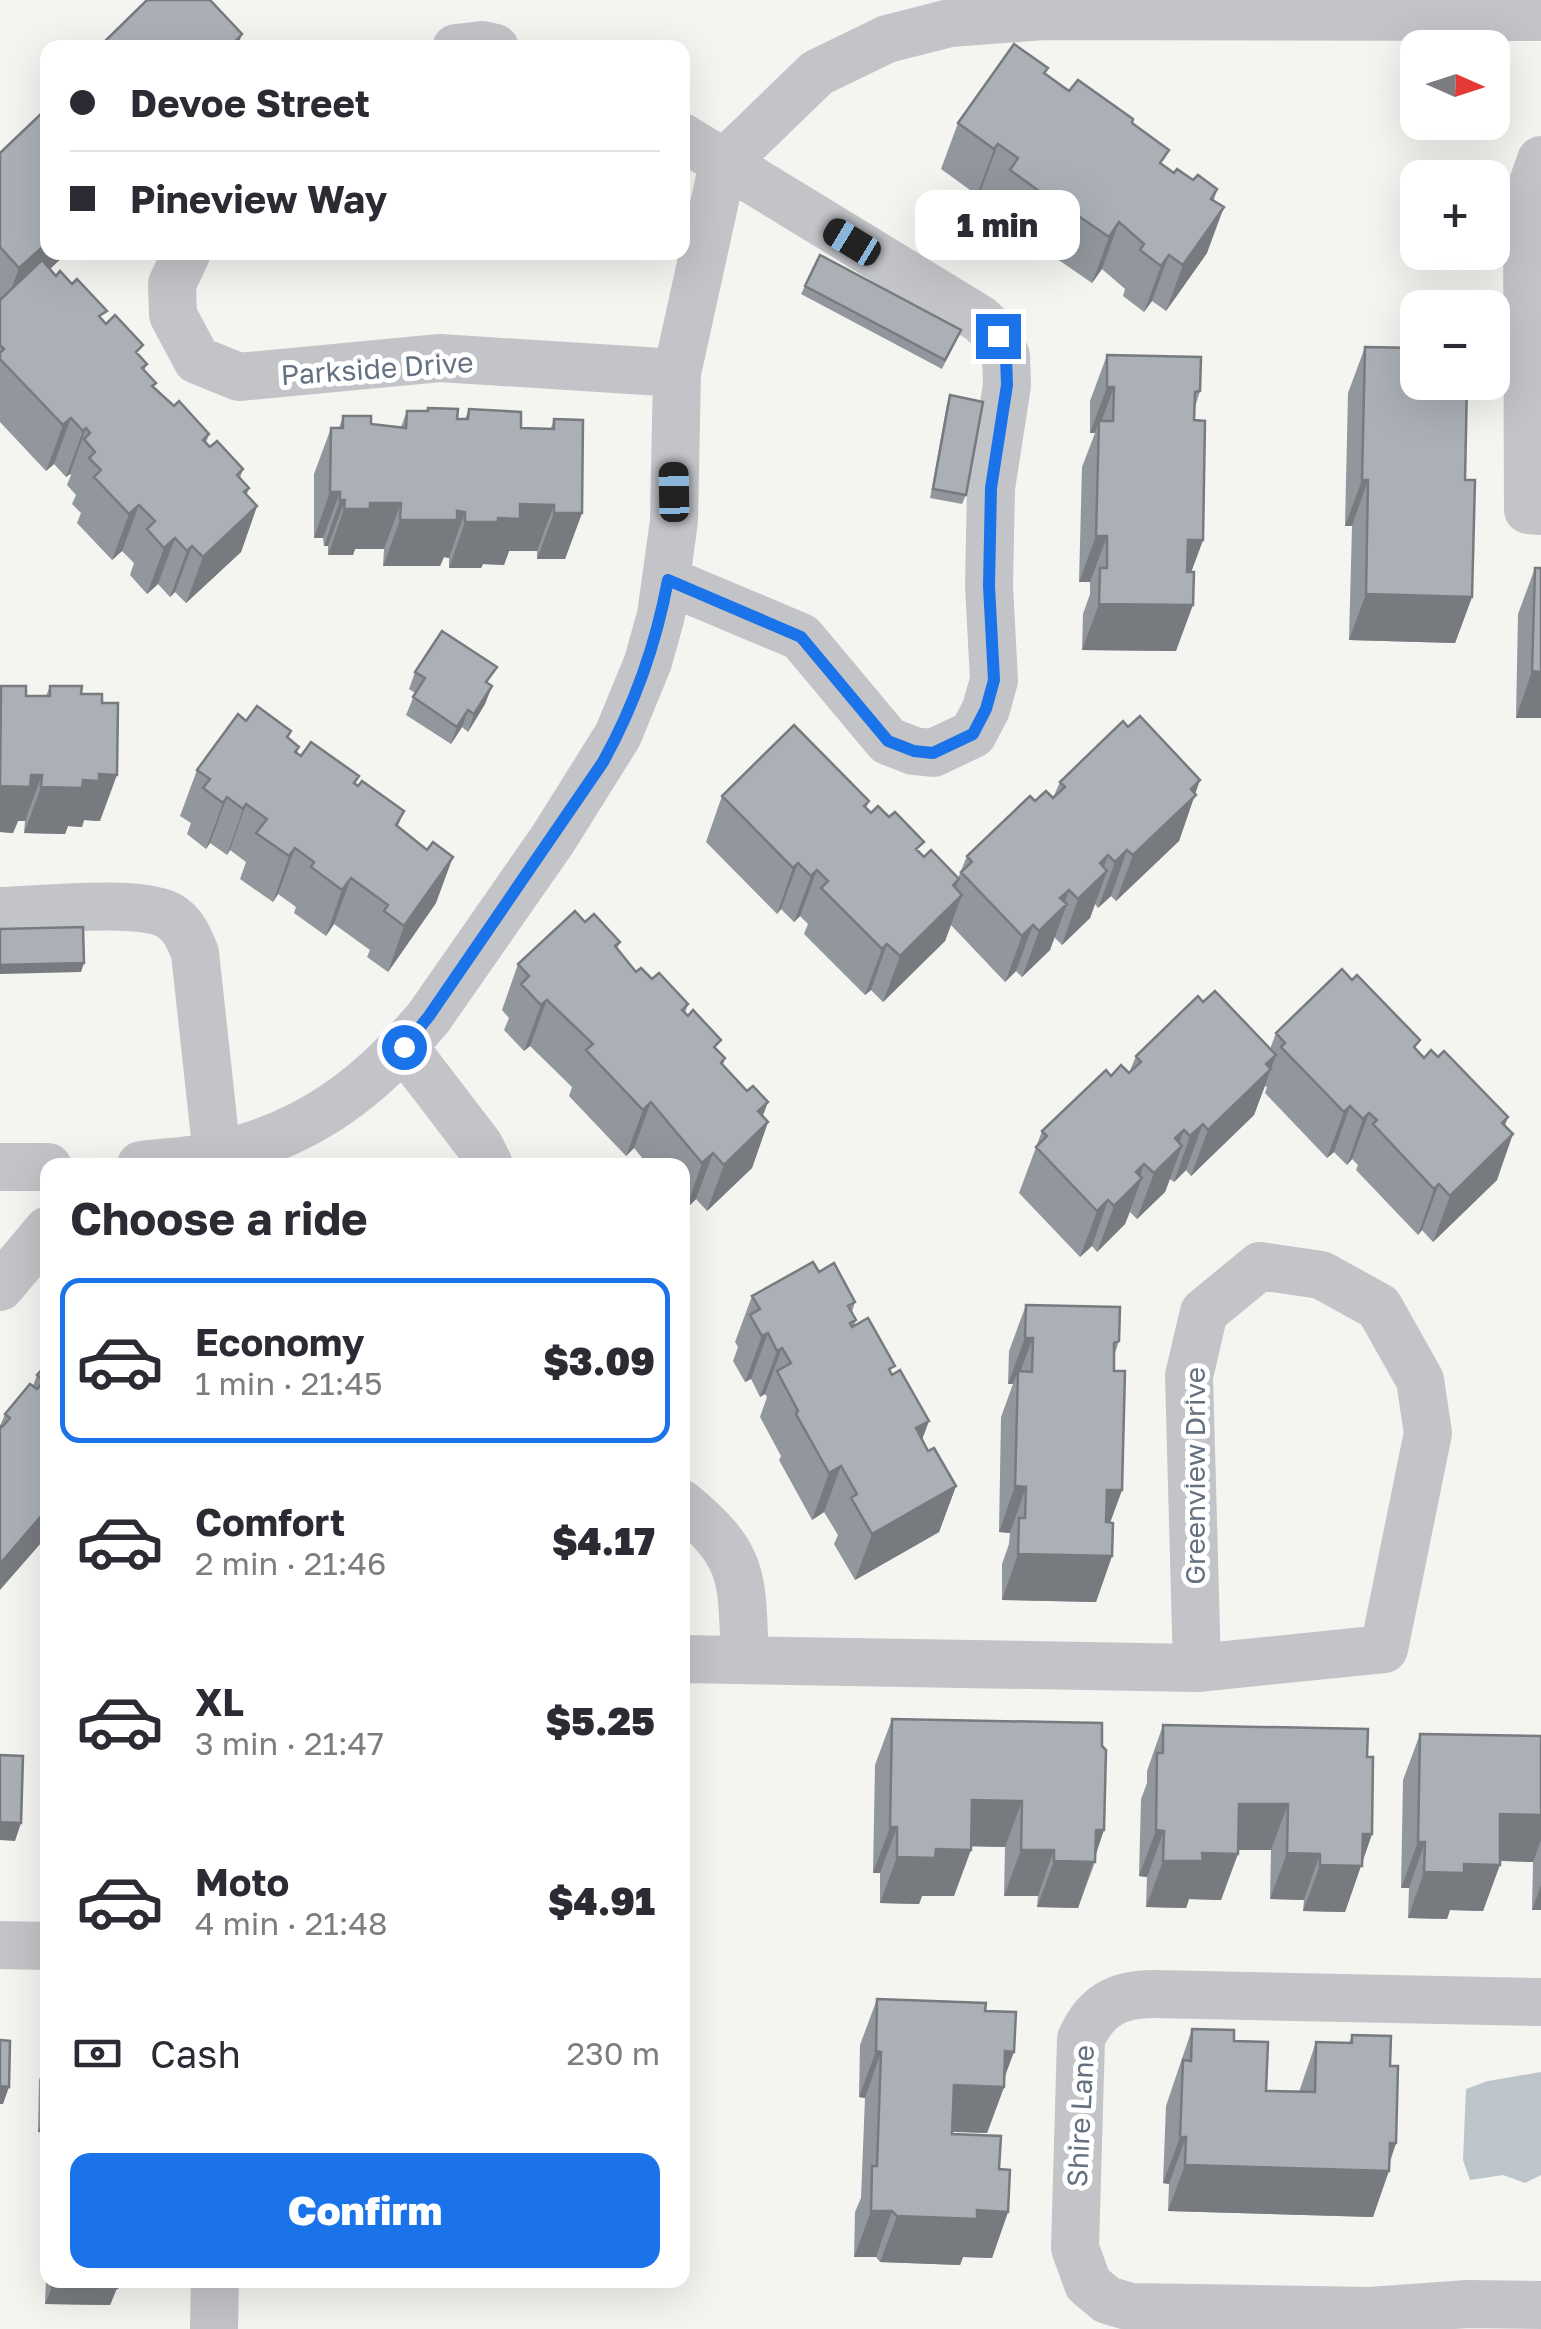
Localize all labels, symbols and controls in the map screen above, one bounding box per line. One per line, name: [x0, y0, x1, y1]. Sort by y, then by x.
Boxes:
north arrow: [1400, 30, 1510, 140]
map controls: [1400, 30, 1510, 400]
text: Devoe Street: [130, 80, 370, 125]
button: +: [1400, 160, 1510, 270]
text: Pineview Way: [130, 176, 387, 221]
callout: 1 min: [916, 191, 1080, 261]
text: 1 min: [957, 206, 1038, 244]
car: [819, 214, 885, 270]
button: −: [1400, 290, 1510, 400]
route end: [976, 314, 1021, 359]
street label: Parkside Drive: [280, 345, 474, 391]
car: [658, 462, 690, 522]
route start: [382, 1025, 427, 1070]
text: Choose a ride: [70, 1191, 368, 1245]
icon: car: [75, 1316, 165, 1406]
text: Economy: [195, 1319, 364, 1364]
text: $3.09: [543, 1338, 655, 1383]
text: 1 min · 21:45: [195, 1364, 382, 1402]
street label: Greenview Drive: [1178, 1367, 1211, 1585]
icon: car: [75, 1496, 165, 1586]
text: Comfort: [195, 1499, 345, 1544]
text: $4.17: [552, 1518, 655, 1563]
text: 2 min · 21:46: [195, 1544, 386, 1582]
icon: car: [75, 1676, 165, 1766]
text: XL: [195, 1679, 244, 1724]
text: $5.25: [546, 1698, 655, 1743]
text: 3 min · 21:47: [195, 1724, 384, 1762]
icon: car: [75, 1856, 165, 1946]
text: Moto: [195, 1859, 289, 1904]
text: $4.91: [548, 1878, 655, 1923]
text: 4 min · 21:48: [195, 1904, 387, 1942]
icon: cash: [70, 2026, 125, 2081]
text: Cash: [150, 2031, 241, 2076]
text: 230 m: [567, 2034, 660, 2072]
street label: Shire Lane: [1060, 2044, 1100, 2188]
button: Confirm: [70, 2153, 660, 2268]

